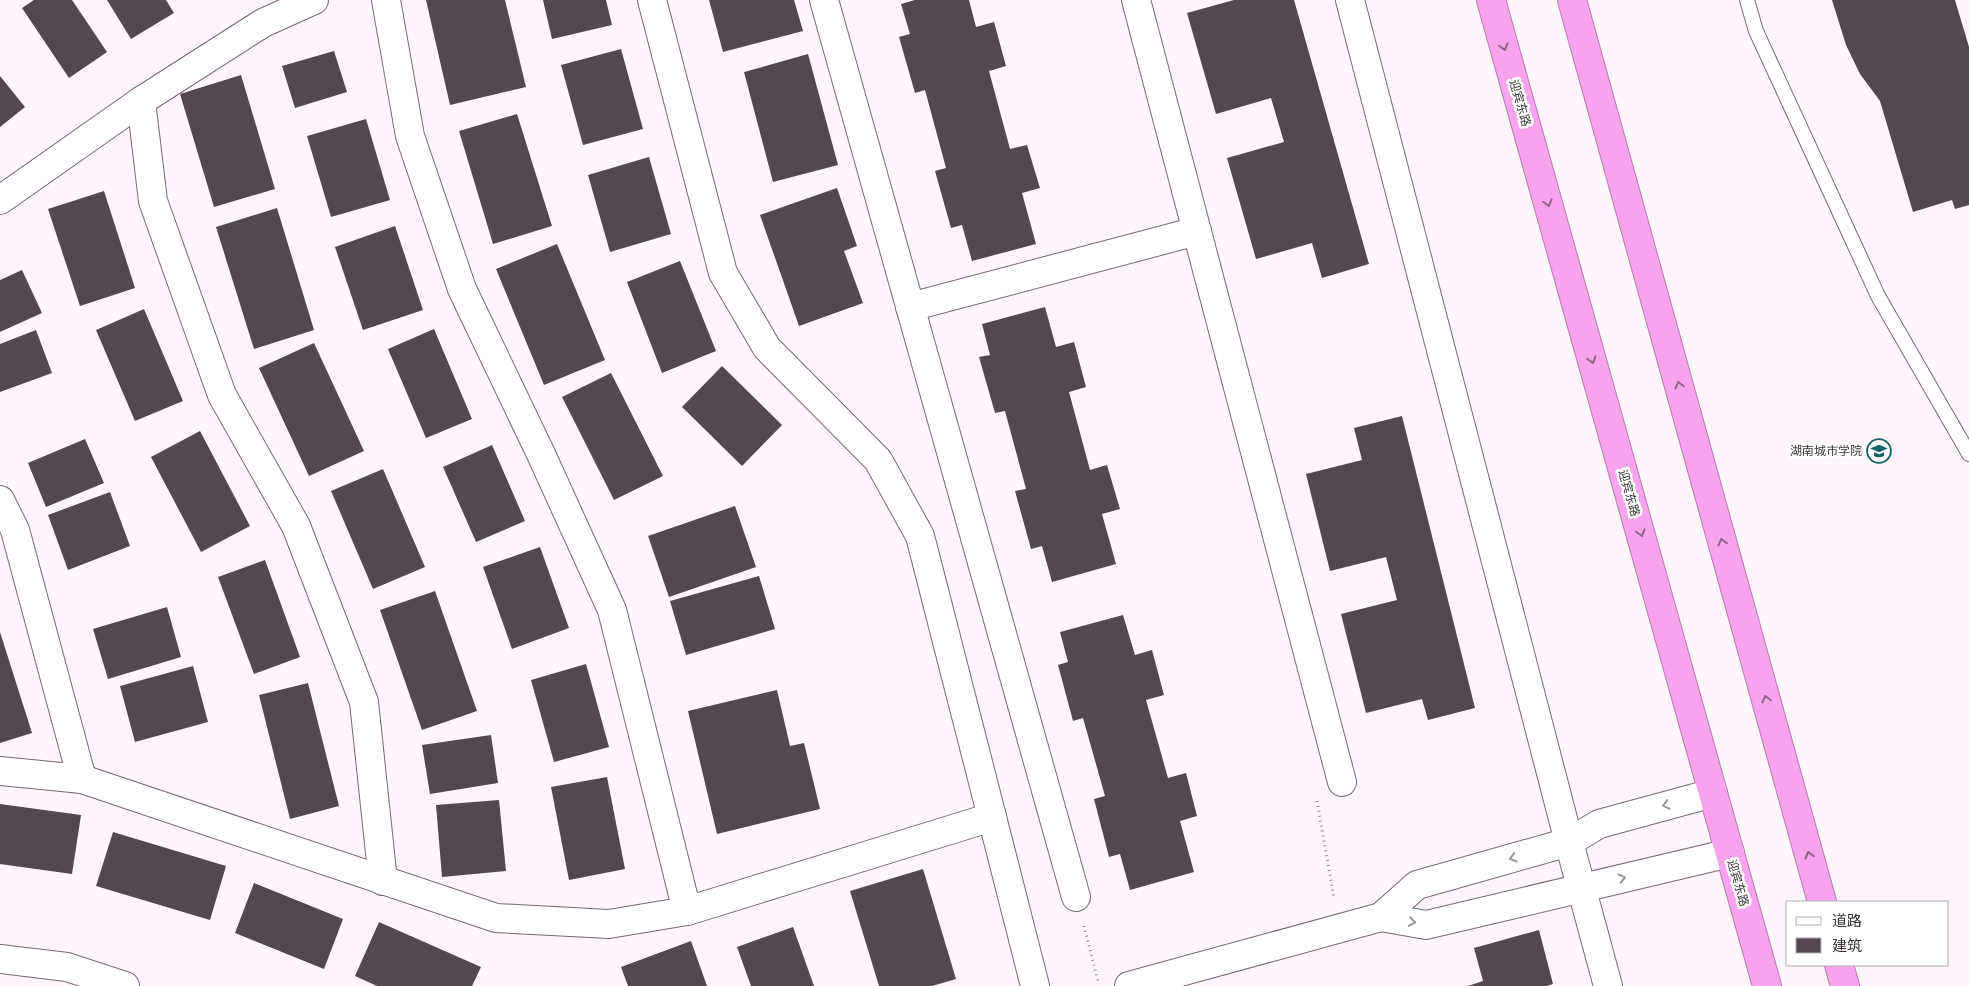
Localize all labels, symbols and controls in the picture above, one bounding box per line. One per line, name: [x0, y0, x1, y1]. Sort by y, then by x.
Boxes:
one-way arrow: [1499, 42, 1509, 51]
street label: 迎宾东路: [1507, 78, 1533, 128]
one-way arrow: [1542, 199, 1553, 208]
one-way arrow: [1586, 355, 1597, 364]
one-way arrow: [1674, 382, 1684, 390]
school or university icon: 湖南城市学院: [1866, 438, 1892, 464]
place label: 湖南城市学院: [1790, 444, 1862, 458]
street label: 迎宾东路: [1616, 468, 1642, 518]
one-way arrow: [1635, 529, 1645, 537]
one-way arrow: [1718, 539, 1728, 547]
one-way arrow: [1761, 695, 1771, 703]
one-way arrow: [1663, 800, 1671, 810]
one-way arrow: [1804, 851, 1815, 860]
one-way arrow: [1510, 852, 1518, 862]
street label: 迎宾东路: [1725, 858, 1751, 908]
one-way arrow: [1617, 873, 1626, 884]
legend: [1786, 901, 1949, 966]
text: 道路: [1832, 912, 1862, 930]
one-way arrow: [1408, 917, 1417, 927]
text: 建筑: [1832, 937, 1862, 955]

